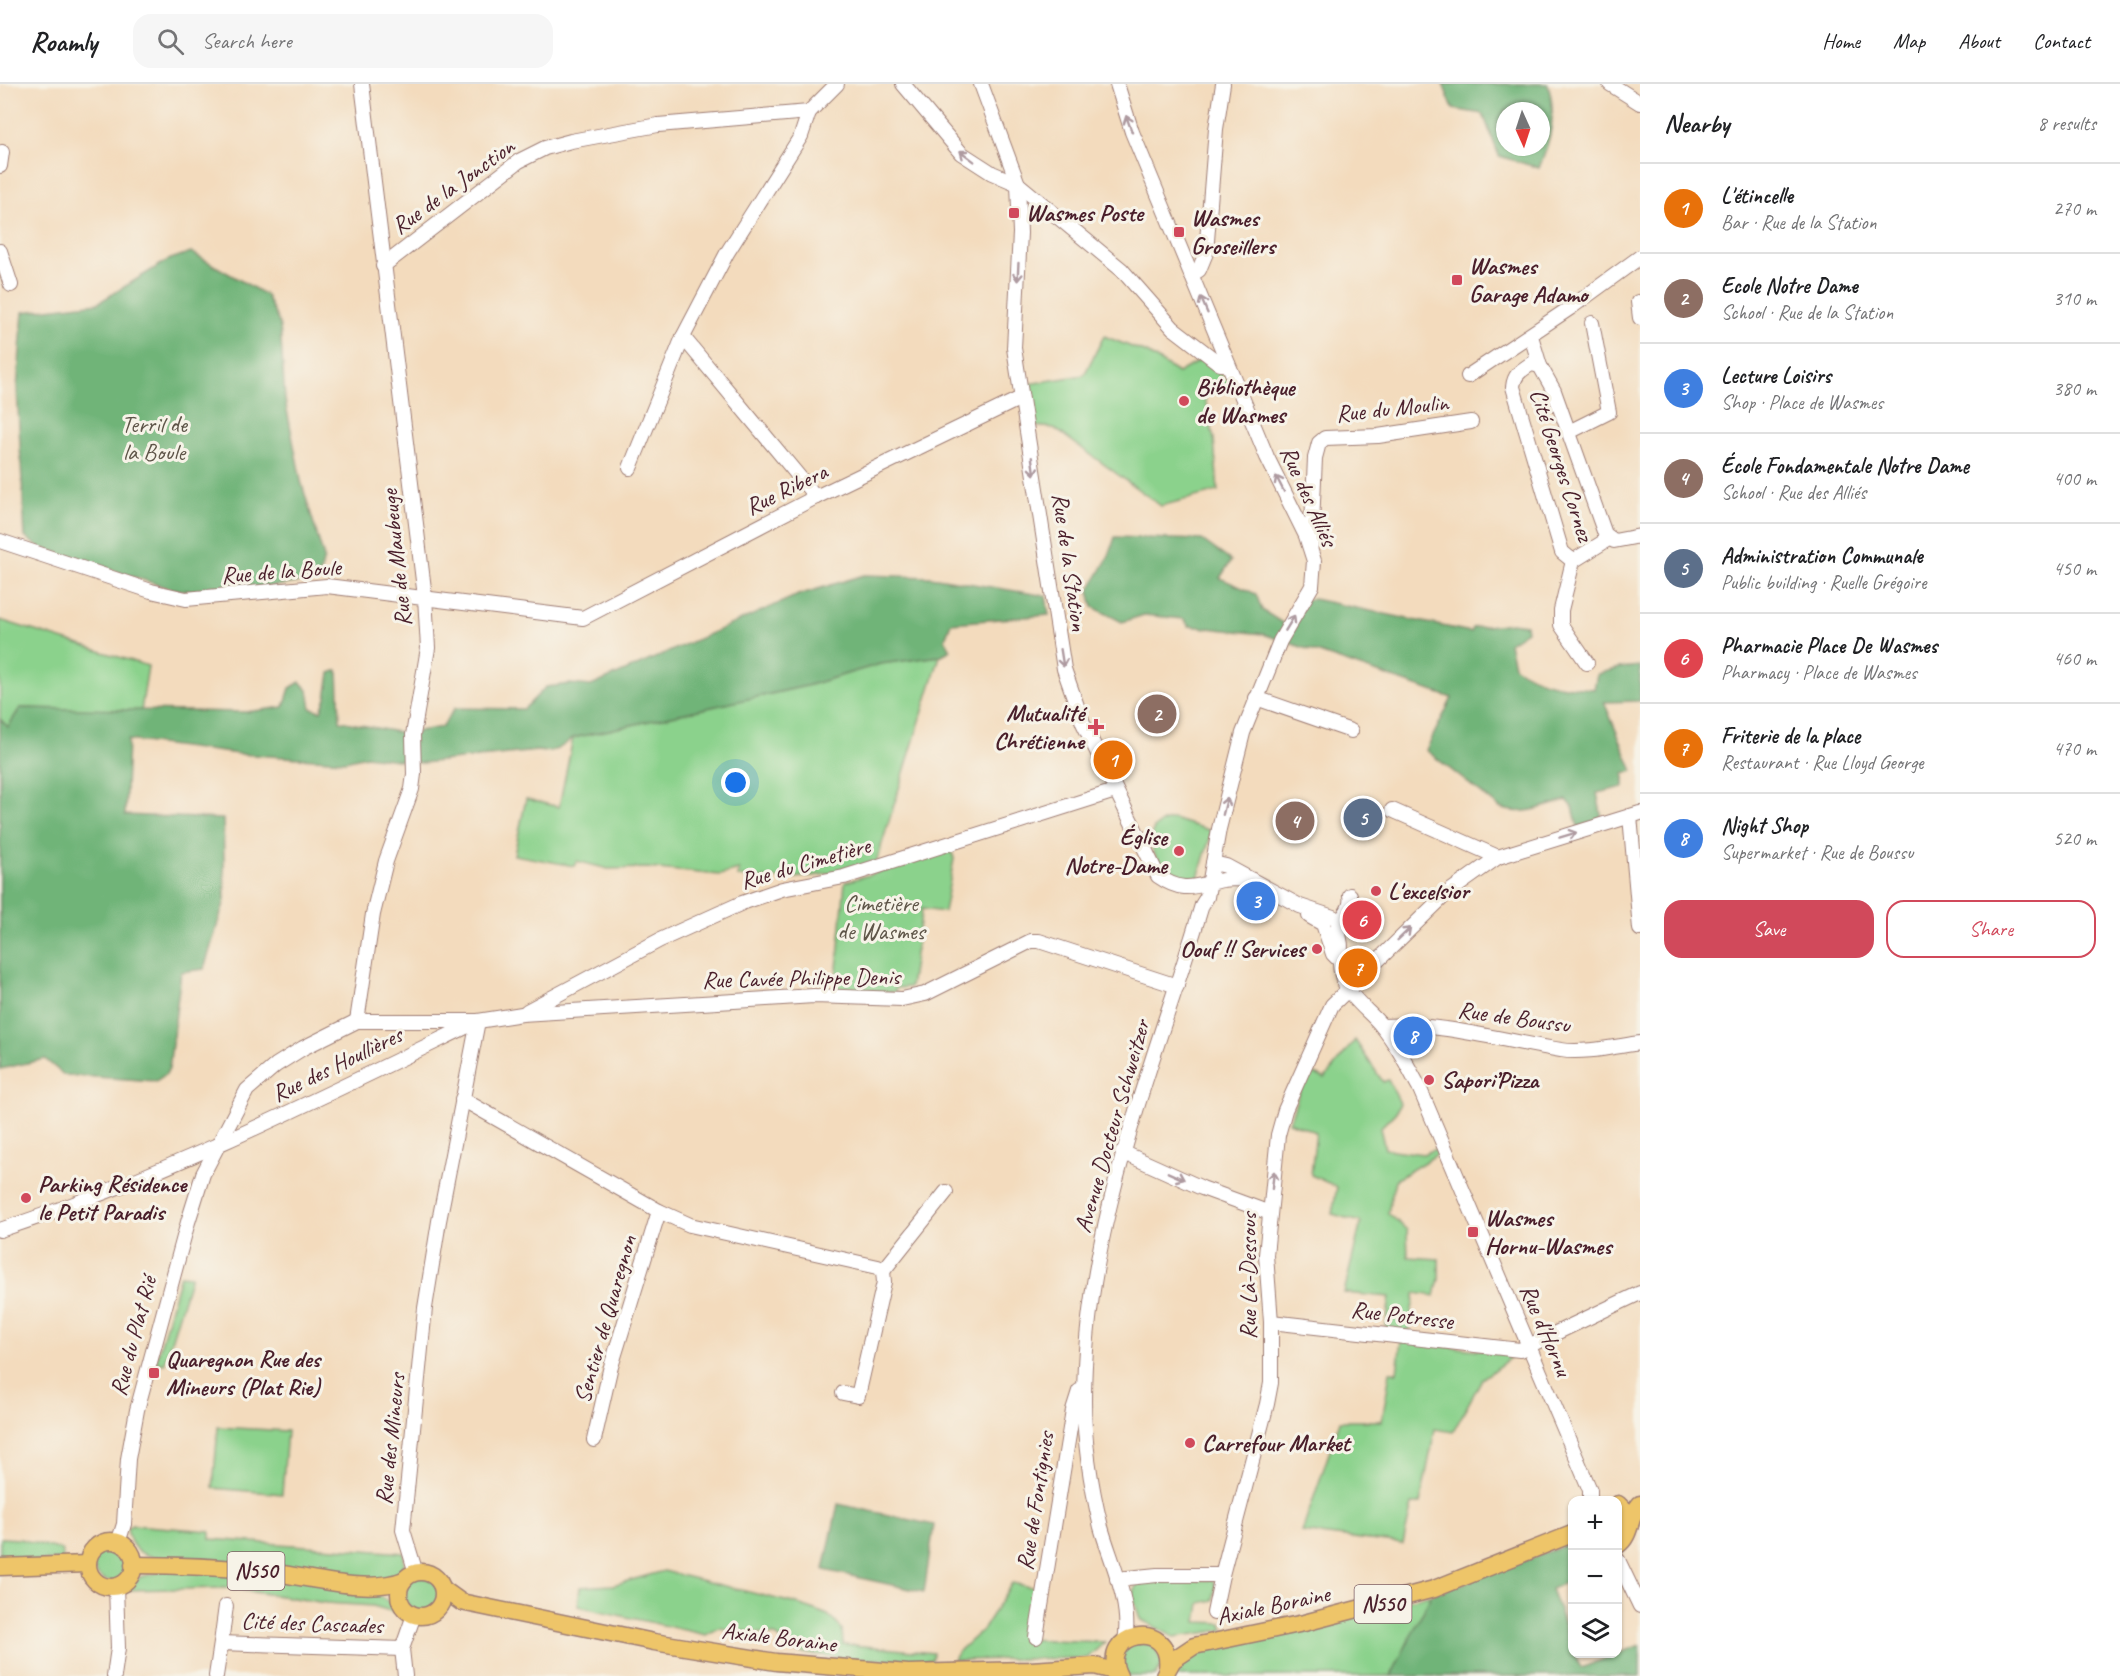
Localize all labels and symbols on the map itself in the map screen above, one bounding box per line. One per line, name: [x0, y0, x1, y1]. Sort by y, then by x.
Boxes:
north arrow: [1496, 102, 1550, 156]
one-way arrow: [1123, 116, 1134, 134]
street label: Rue de la Jonction: [386, 131, 521, 241]
one-way arrow: [959, 150, 975, 163]
place label: Wasmes Poste: [1026, 198, 1145, 228]
place label: Wasmes Groseillers: [1191, 203, 1278, 261]
marker: Wasmes Poste: [1007, 206, 1021, 220]
marker: Wasmes Groseillers: [1172, 225, 1186, 239]
place label: Wasmes Garage Adamo: [1469, 251, 1590, 309]
one-way arrow: [1013, 262, 1024, 282]
marker: Wasmes Garage Adamo: [1450, 273, 1464, 287]
one-way arrow: [1198, 296, 1209, 314]
place label: Bibliothèque de Wasmes: [1196, 372, 1297, 430]
street label: Cité Georges Cornez: [1523, 385, 1601, 547]
street label: Rue du Moulin: [1334, 387, 1451, 429]
marker: Bibliothèque de Wasmes: [1177, 394, 1191, 408]
park label: Terril de la Boule: [121, 409, 189, 467]
street label: Rue des Alliés: [1274, 441, 1346, 553]
one-way arrow: [1028, 455, 1039, 475]
street label: Rue Ribera: [740, 456, 833, 522]
one-way arrow: [1274, 476, 1286, 493]
street label: Rue de Maubeuge: [374, 486, 418, 628]
street label: Rue de la Station: [1045, 491, 1095, 633]
street label: Rue de la Boule: [220, 552, 344, 590]
one-way arrow: [1284, 615, 1296, 632]
one-way arrow: [1057, 648, 1068, 668]
pin: 2: [1138, 692, 1176, 736]
place label: Mutualité Chrétienne: [994, 698, 1088, 756]
marker: Mutualité Chrétienne: [1089, 720, 1103, 734]
pin: 1: [1094, 738, 1132, 782]
your location: [721, 768, 750, 797]
pin: 5: [1344, 796, 1382, 840]
one-way arrow: [1220, 797, 1232, 816]
pin: 4: [1276, 798, 1314, 844]
place label: Église Notre-Dame: [1065, 822, 1169, 880]
one-way arrow: [1558, 829, 1577, 840]
street label: Rue du Cimetière: [737, 830, 876, 896]
marker: Église Notre-Dame: [1172, 844, 1186, 858]
place label: L'excelsior: [1388, 876, 1471, 906]
pin: 3: [1236, 878, 1276, 924]
marker: L'excelsior: [1369, 884, 1383, 898]
park label: Cimetière de Wasmes: [837, 888, 928, 946]
pin: 6: [1342, 898, 1382, 942]
one-way arrow: [1397, 927, 1412, 941]
place label: Oouf !! Services: [1180, 934, 1308, 964]
marker: Oouf !! Services: [1310, 942, 1324, 956]
pin: 7: [1338, 946, 1378, 990]
street label: Rue Cavée Philippe Denis: [702, 961, 902, 995]
street label: Rue de Boussu: [1456, 994, 1574, 1040]
street label: Avenue Docteur Schweitzer: [1067, 1014, 1157, 1236]
pin: 8: [1394, 1014, 1432, 1058]
street label: Rue des Houllières: [267, 1019, 409, 1109]
place label: Sapori’Pizza: [1441, 1065, 1541, 1095]
marker: Sapori’Pizza: [1422, 1073, 1436, 1087]
place label: Parking Résidence le Petit Paradis: [38, 1169, 188, 1227]
one-way arrow: [1166, 1171, 1184, 1182]
one-way arrow: [1268, 1171, 1279, 1191]
marker: Parking Résidence le Petit Paradis: [19, 1191, 33, 1205]
place label: Wasmes Hornu-Wasmes: [1485, 1203, 1614, 1261]
street label: Rue Là-Dessous: [1233, 1211, 1263, 1340]
marker: Wasmes Hornu-Wasmes: [1466, 1225, 1480, 1239]
street label: Sentier de Quaregnon: [567, 1231, 643, 1406]
street label: Rue du Plat Rié: [103, 1269, 164, 1399]
street label: Rue d'Hornu: [1513, 1279, 1580, 1383]
street label: Rue Potresse: [1349, 1294, 1457, 1336]
place label: Quaregnon Rue des Mineurs (Plat Rie): [166, 1344, 322, 1402]
marker: Quaregnon Rue des Mineurs (Plat Rie): [147, 1366, 161, 1380]
street label: Rue des Mineurs: [368, 1370, 412, 1506]
street label: Rue de Fontignies: [1009, 1428, 1061, 1572]
place label: Carrefour Market: [1202, 1428, 1353, 1458]
marker: Carrefour Market: [1183, 1436, 1197, 1450]
road number: N550: [228, 1552, 284, 1590]
street label: Axiale Boraine: [1214, 1578, 1334, 1632]
road number: N550: [1354, 1585, 1412, 1623]
street label: Cité des Cascades: [241, 1606, 385, 1641]
street label: Axiale Boraine: [720, 1615, 840, 1659]

